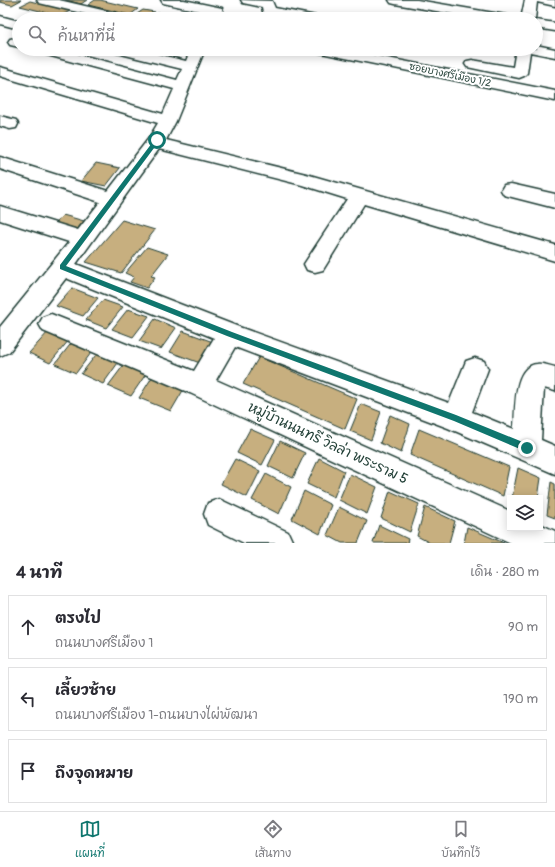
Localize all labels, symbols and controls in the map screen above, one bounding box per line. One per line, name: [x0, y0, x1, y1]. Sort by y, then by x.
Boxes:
search box: [12, 12, 543, 56]
icon: search: [26, 23, 48, 45]
text: ค้นหาที่นี่: [58, 27, 115, 46]
street label: ซอยบางศรีเมือง 1/2: [408, 59, 493, 90]
route start: [148, 131, 166, 149]
street label: หมู่บ้านนนทรี วิลล่า พระราม 5: [245, 398, 411, 488]
route end: [518, 439, 536, 457]
map controls: [507, 495, 543, 531]
button: layers: [507, 495, 543, 531]
text: 4 นาที: [16, 562, 62, 583]
text: เดิน · 280 m: [470, 564, 539, 580]
text: ตรงไป: [55, 609, 101, 628]
icon: ahead: [17, 616, 39, 638]
text: 90 m: [508, 619, 538, 635]
text: ถนนบางศรีเมือง 1: [55, 635, 153, 651]
text: เลี้ยวซ้าย: [55, 681, 116, 700]
icon: left: [17, 688, 39, 710]
text: 190 m: [503, 691, 538, 707]
text: ถนนบางศรีเมือง 1-ถนนบางไผ่พัฒนา: [55, 707, 258, 723]
icon: arrive: [17, 760, 39, 782]
text: ถึงจุดหมาย: [55, 764, 133, 783]
tab: แผนที่: [75, 818, 105, 861]
tab: เส้นทาง: [255, 818, 291, 861]
tab: บันทึกไว้: [441, 818, 480, 861]

